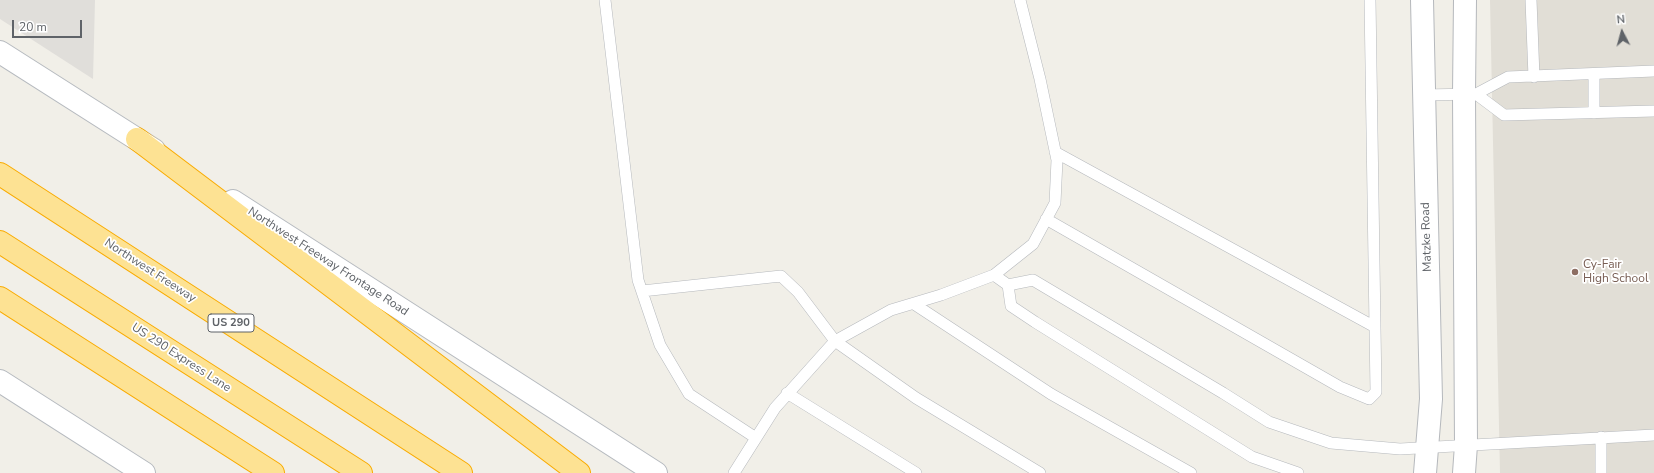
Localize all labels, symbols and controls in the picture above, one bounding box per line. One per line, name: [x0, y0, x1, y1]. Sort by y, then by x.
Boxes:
scale bar: [14, 12, 84, 38]
north arrow: [1602, 12, 1642, 52]
text: N: [1616, 12, 1626, 27]
text: 20 m: [19, 19, 47, 35]
street label: Matzke Road: [1419, 202, 1435, 272]
street label: Northwest Freeway Frontage Road: [245, 205, 411, 319]
street label: Northwest Freeway: [101, 236, 199, 306]
place label: Cy-Fair High School: [1583, 258, 1648, 286]
marker: Cy-Fair High School: [1570, 267, 1580, 277]
road number: US 290: [208, 314, 254, 332]
street label: US 290 Express Lane: [129, 321, 233, 395]

